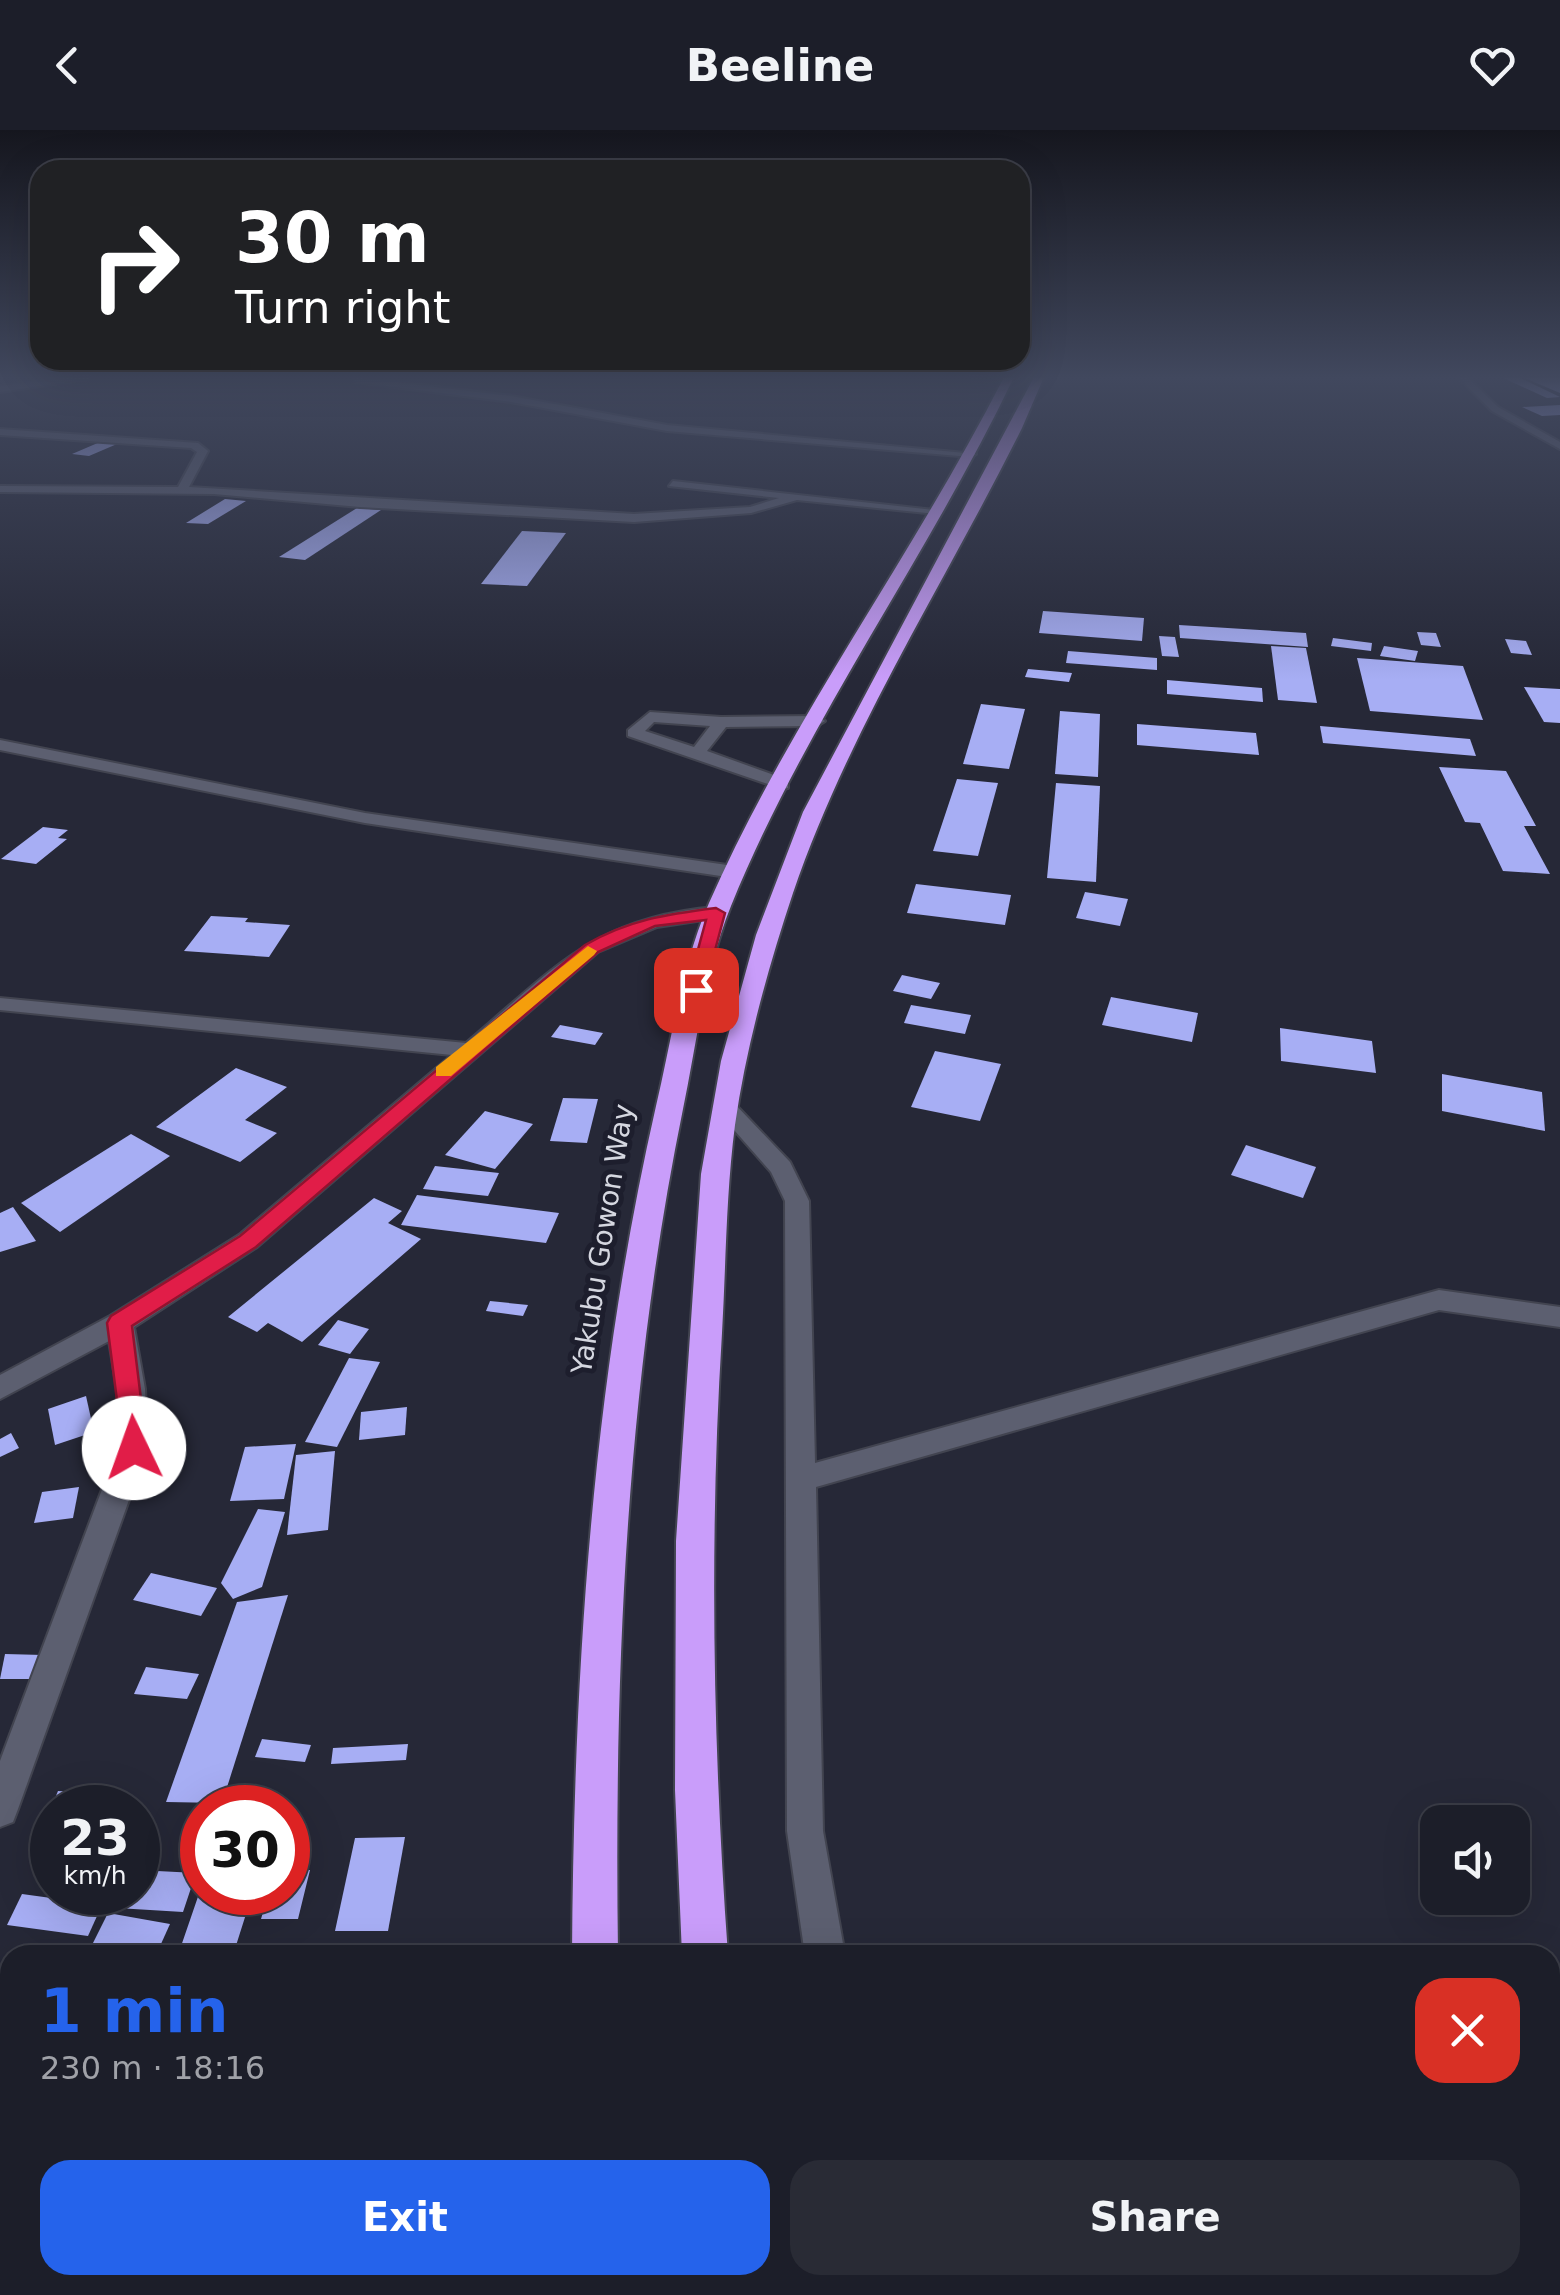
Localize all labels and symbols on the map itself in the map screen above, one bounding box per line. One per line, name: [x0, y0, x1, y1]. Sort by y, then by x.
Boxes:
pin: [654, 948, 739, 1033]
street label: Yakubu Gowon Way: [565, 1102, 640, 1377]
position arrow: [82, 1396, 186, 1500]
speed limit sign: 30: [180, 1785, 310, 1915]

